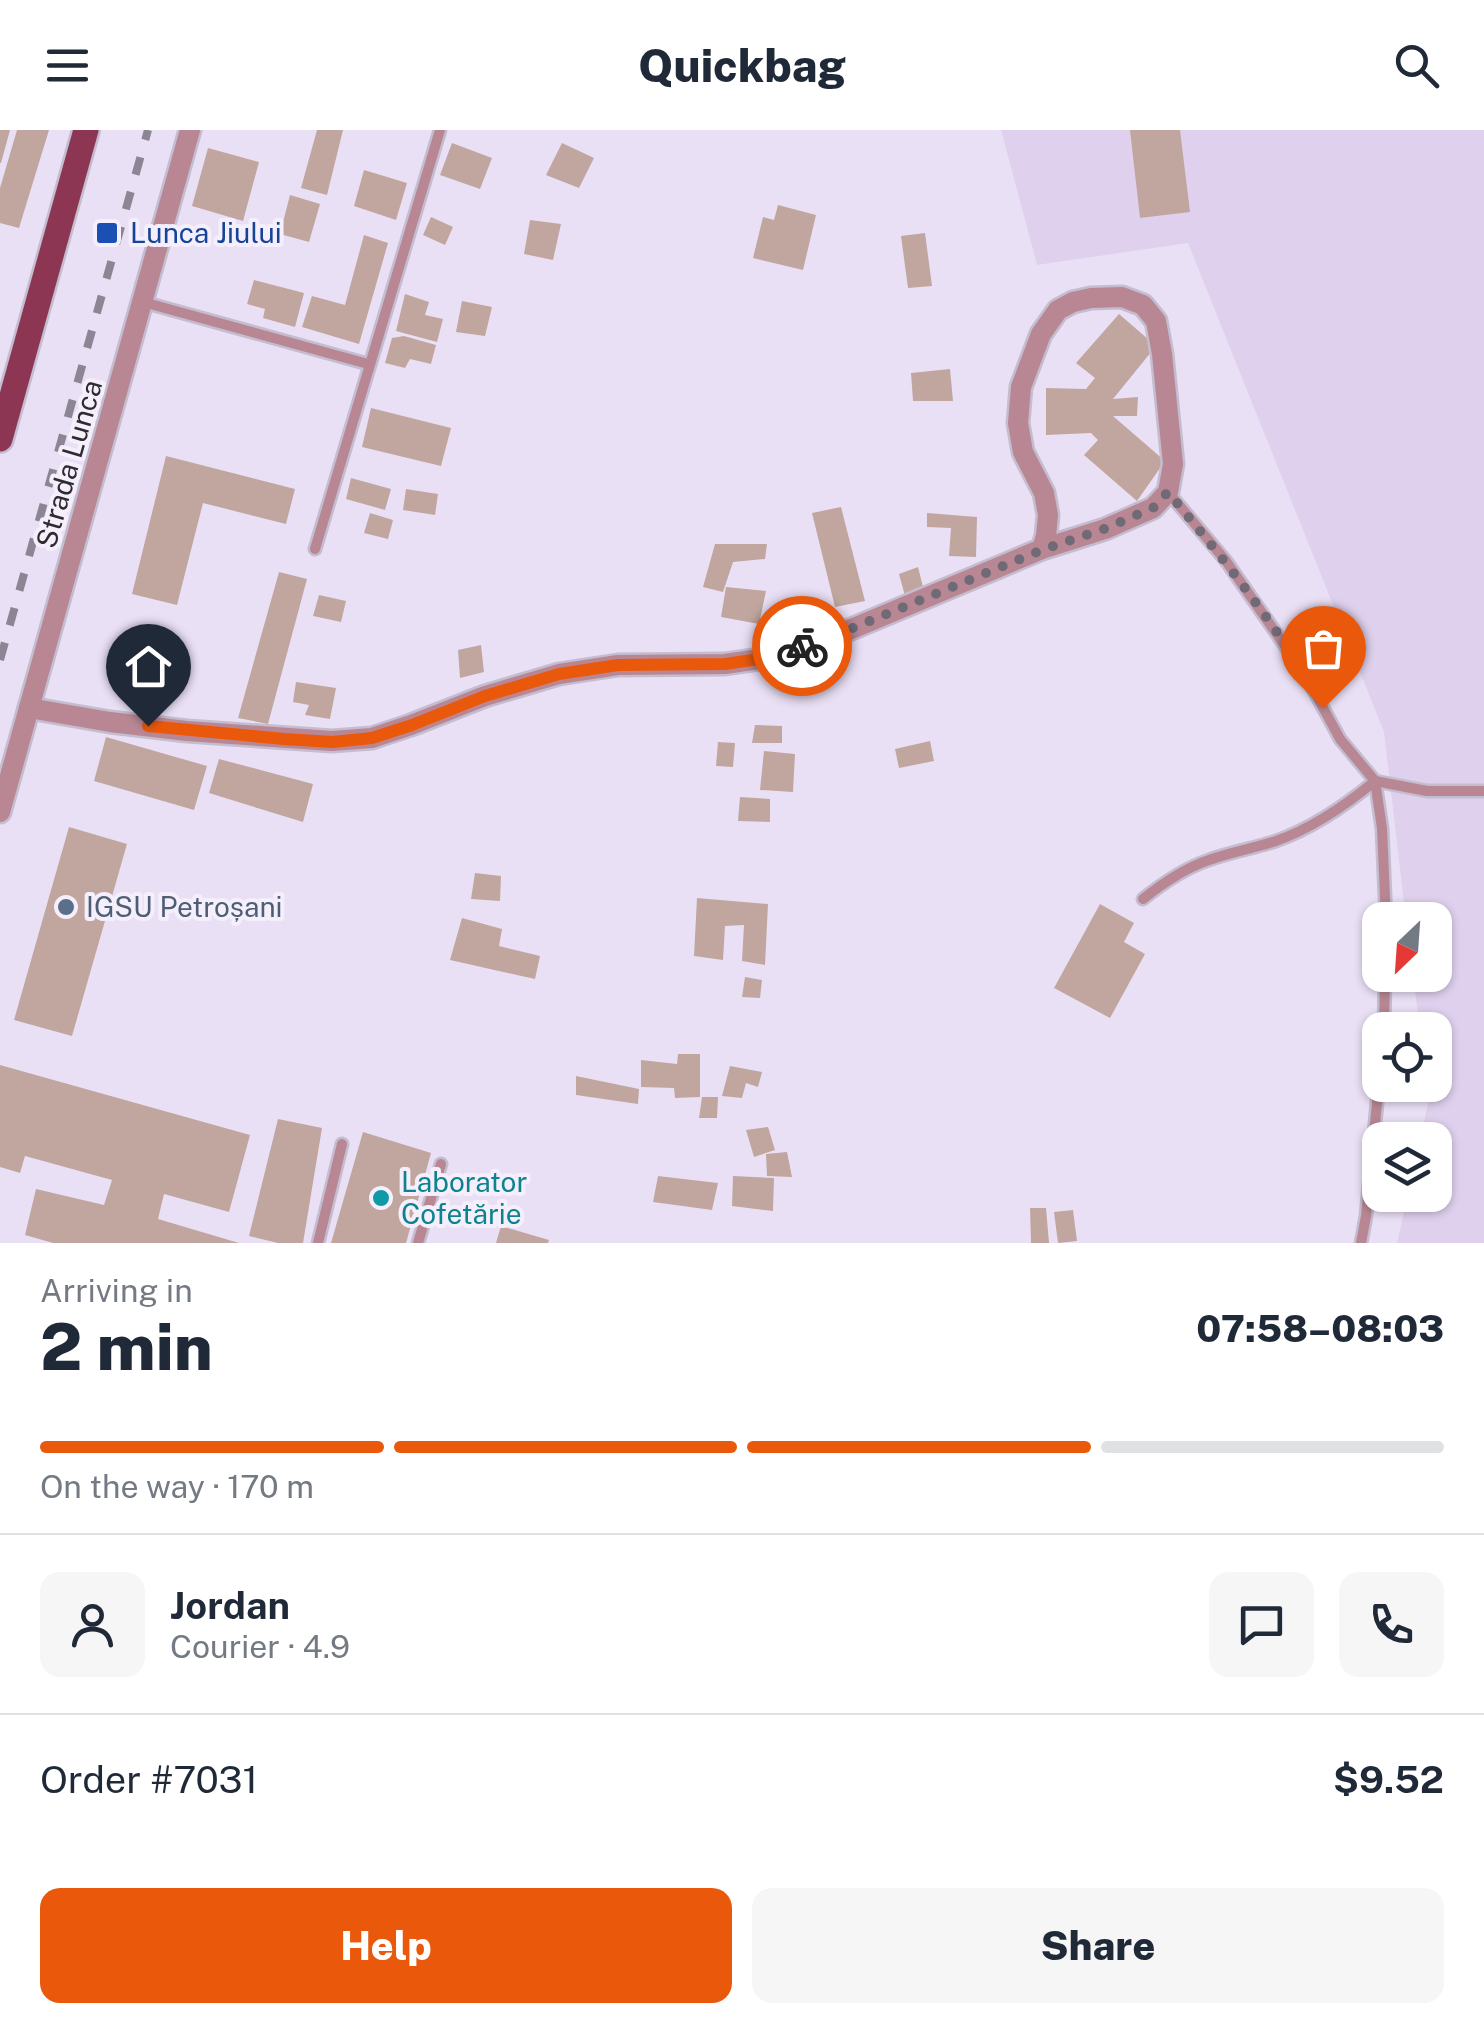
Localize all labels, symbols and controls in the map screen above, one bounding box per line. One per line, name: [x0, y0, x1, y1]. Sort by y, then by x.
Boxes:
icon: menu: [40, 38, 95, 93]
icon: search: [1389, 38, 1444, 93]
text: Quickbag: [638, 39, 846, 92]
place label: Lunca Jiului: [130, 216, 282, 249]
marker: Lunca Jiului: [94, 220, 120, 246]
street label: Strada Lunca: [29, 376, 108, 552]
courier: [752, 596, 852, 696]
pin: [1281, 606, 1366, 709]
icon: bike: [775, 619, 830, 674]
icon: bag: [1296, 621, 1351, 676]
pin: [106, 624, 191, 727]
icon: home: [121, 639, 176, 694]
place label: IGSU Petroșani: [86, 890, 282, 923]
marker: IGSU Petroșani: [55, 896, 77, 918]
north arrow: [1362, 902, 1452, 992]
map controls: [1362, 902, 1452, 1212]
button: locate: [1362, 1012, 1452, 1102]
button: layers: [1362, 1122, 1452, 1212]
place label: Laborator Cofetărie: [401, 1165, 527, 1230]
marker: Laborator Cofetărie: [370, 1187, 392, 1209]
text: Arriving in: [40, 1272, 193, 1309]
text: 07:58–08:03: [1196, 1306, 1444, 1351]
text: 2 min: [40, 1308, 213, 1385]
text: On the way · 170 m: [40, 1468, 314, 1505]
button: person: [40, 1572, 145, 1677]
button: chat: [1209, 1572, 1314, 1677]
button: phone: [1339, 1572, 1444, 1677]
text: Jordan: [170, 1583, 290, 1628]
text: Courier · 4.9: [170, 1628, 350, 1665]
text: Order #7031: [40, 1757, 258, 1802]
text: $9.52: [1333, 1757, 1444, 1802]
button: Help: [40, 1888, 732, 2003]
button: Share: [752, 1888, 1444, 2003]

